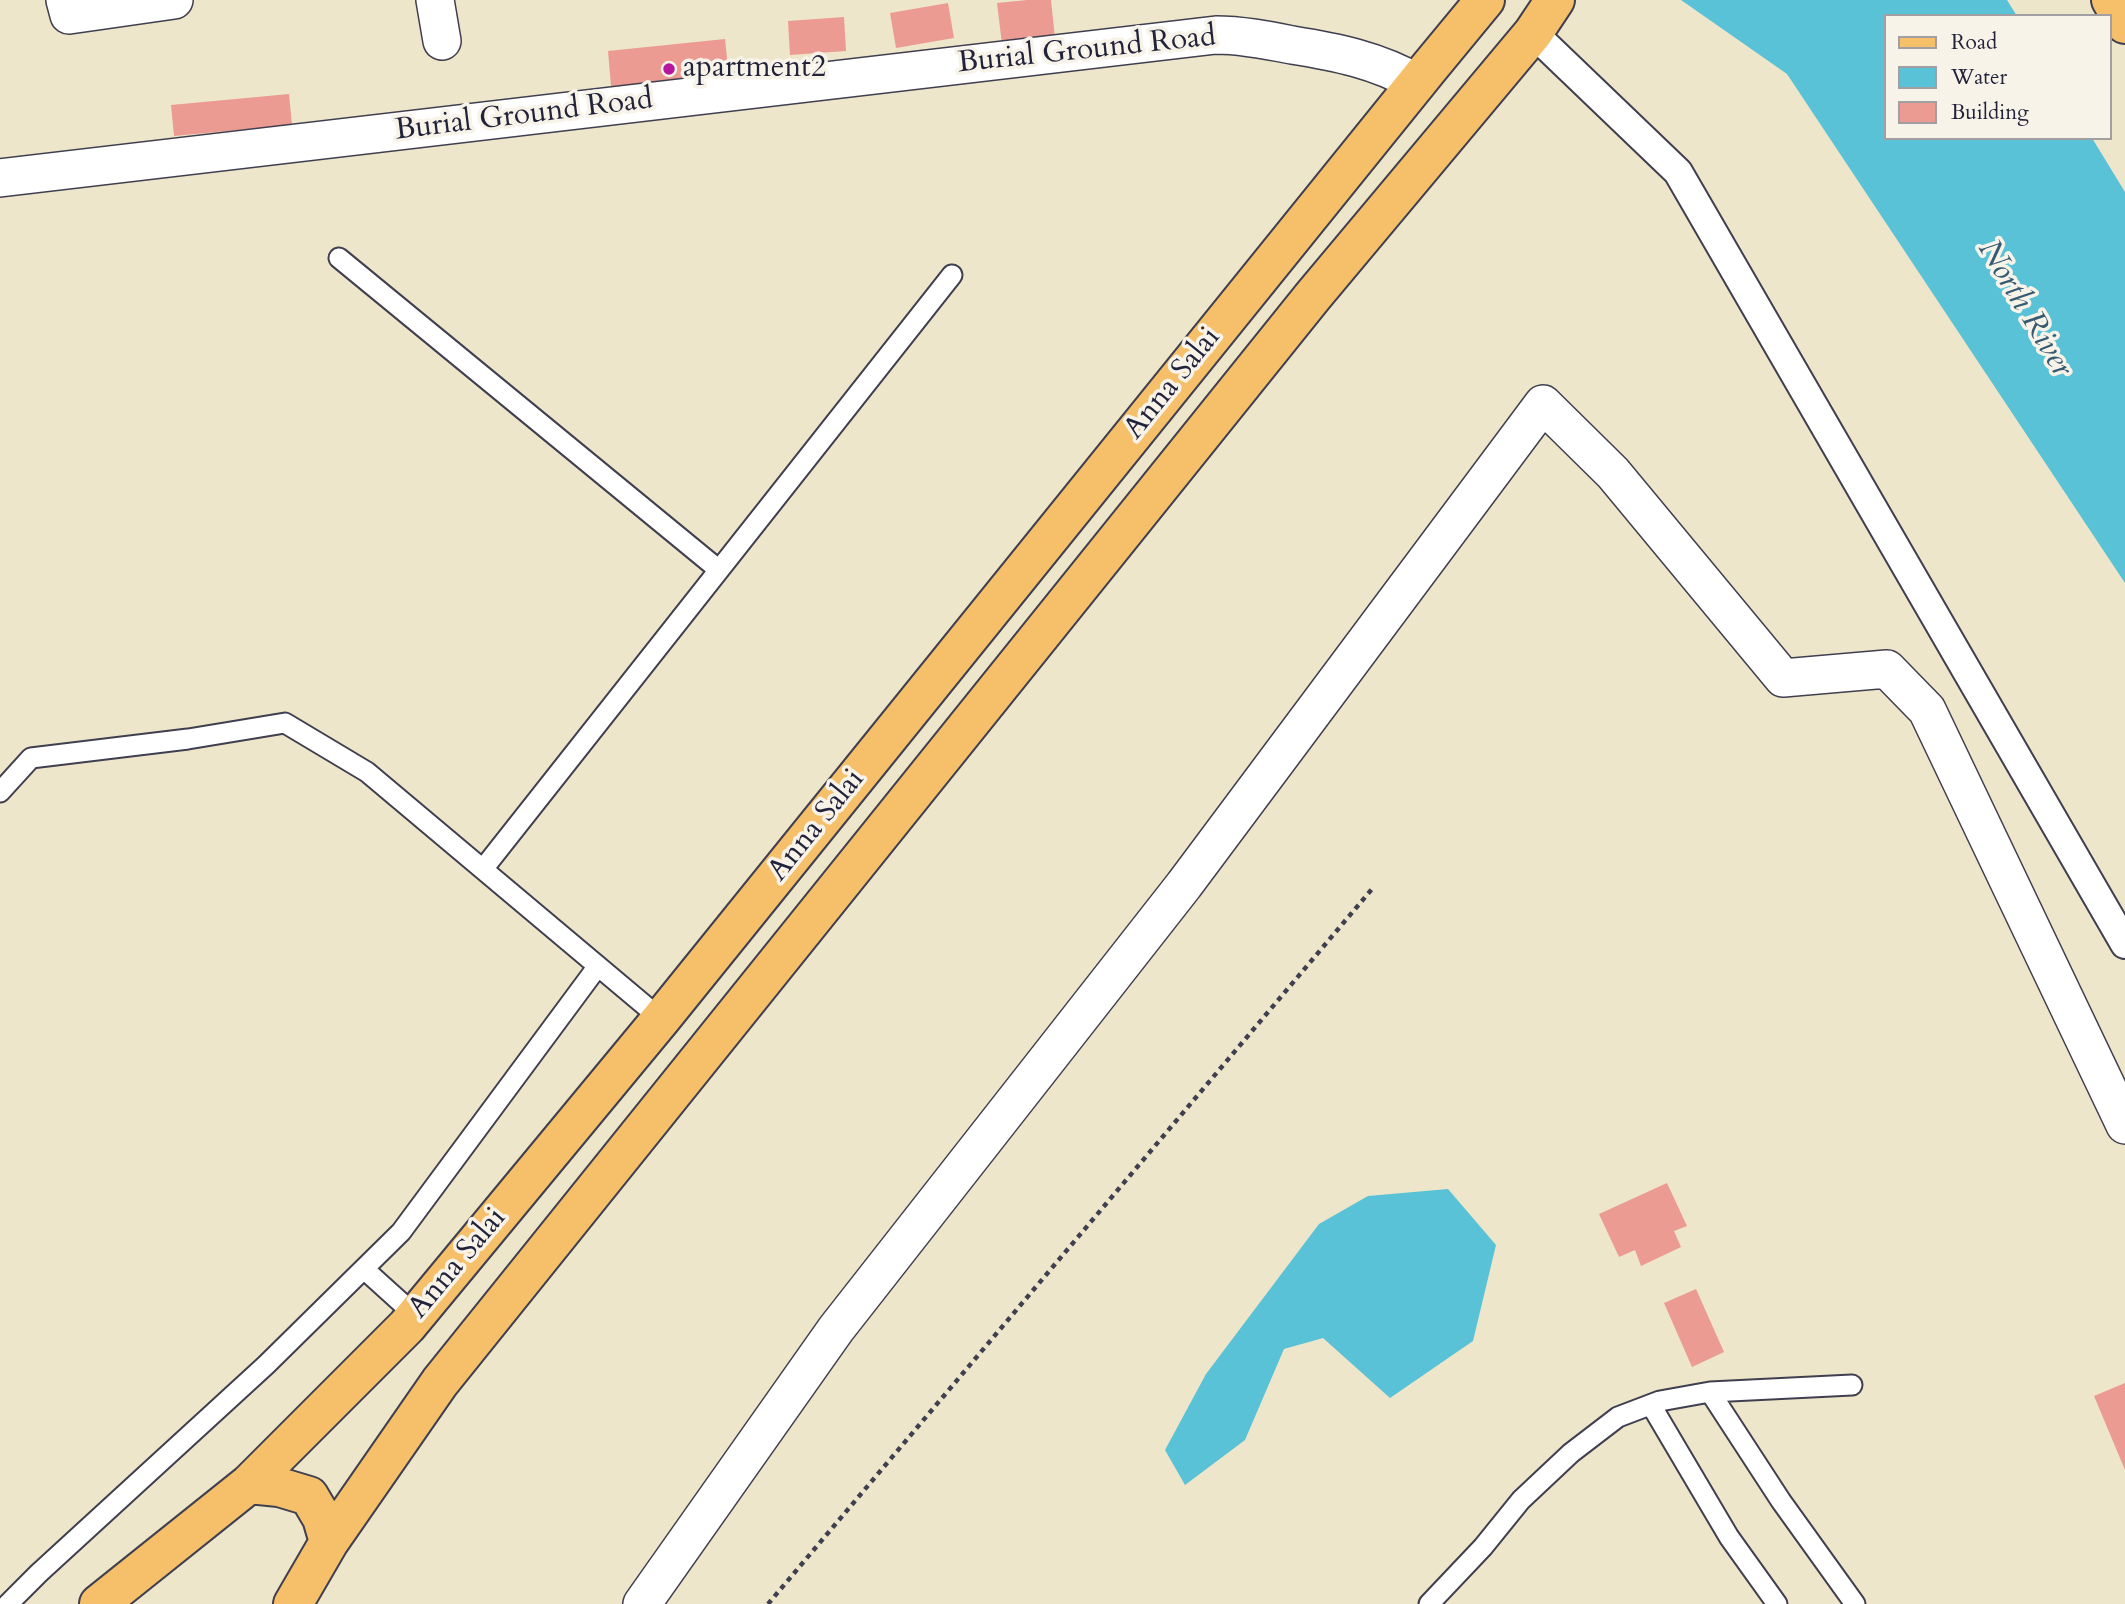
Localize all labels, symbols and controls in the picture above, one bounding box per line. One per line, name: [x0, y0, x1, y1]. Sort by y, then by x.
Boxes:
legend: [1884, 14, 2111, 140]
street label: Burial Ground Road: [956, 20, 1218, 82]
text: Road: [1951, 28, 1997, 57]
place label: apartment2: [683, 51, 826, 87]
marker: apartment2: [661, 61, 677, 77]
text: Water: [1951, 63, 2007, 92]
street label: Burial Ground Road: [393, 82, 655, 150]
text: Building: [1951, 98, 2029, 127]
water label: North River: [1968, 234, 2080, 384]
street label: Anna Salai: [1117, 321, 1229, 447]
street label: Anna Salai: [761, 763, 873, 889]
street label: Anna Salai: [401, 1201, 515, 1327]

